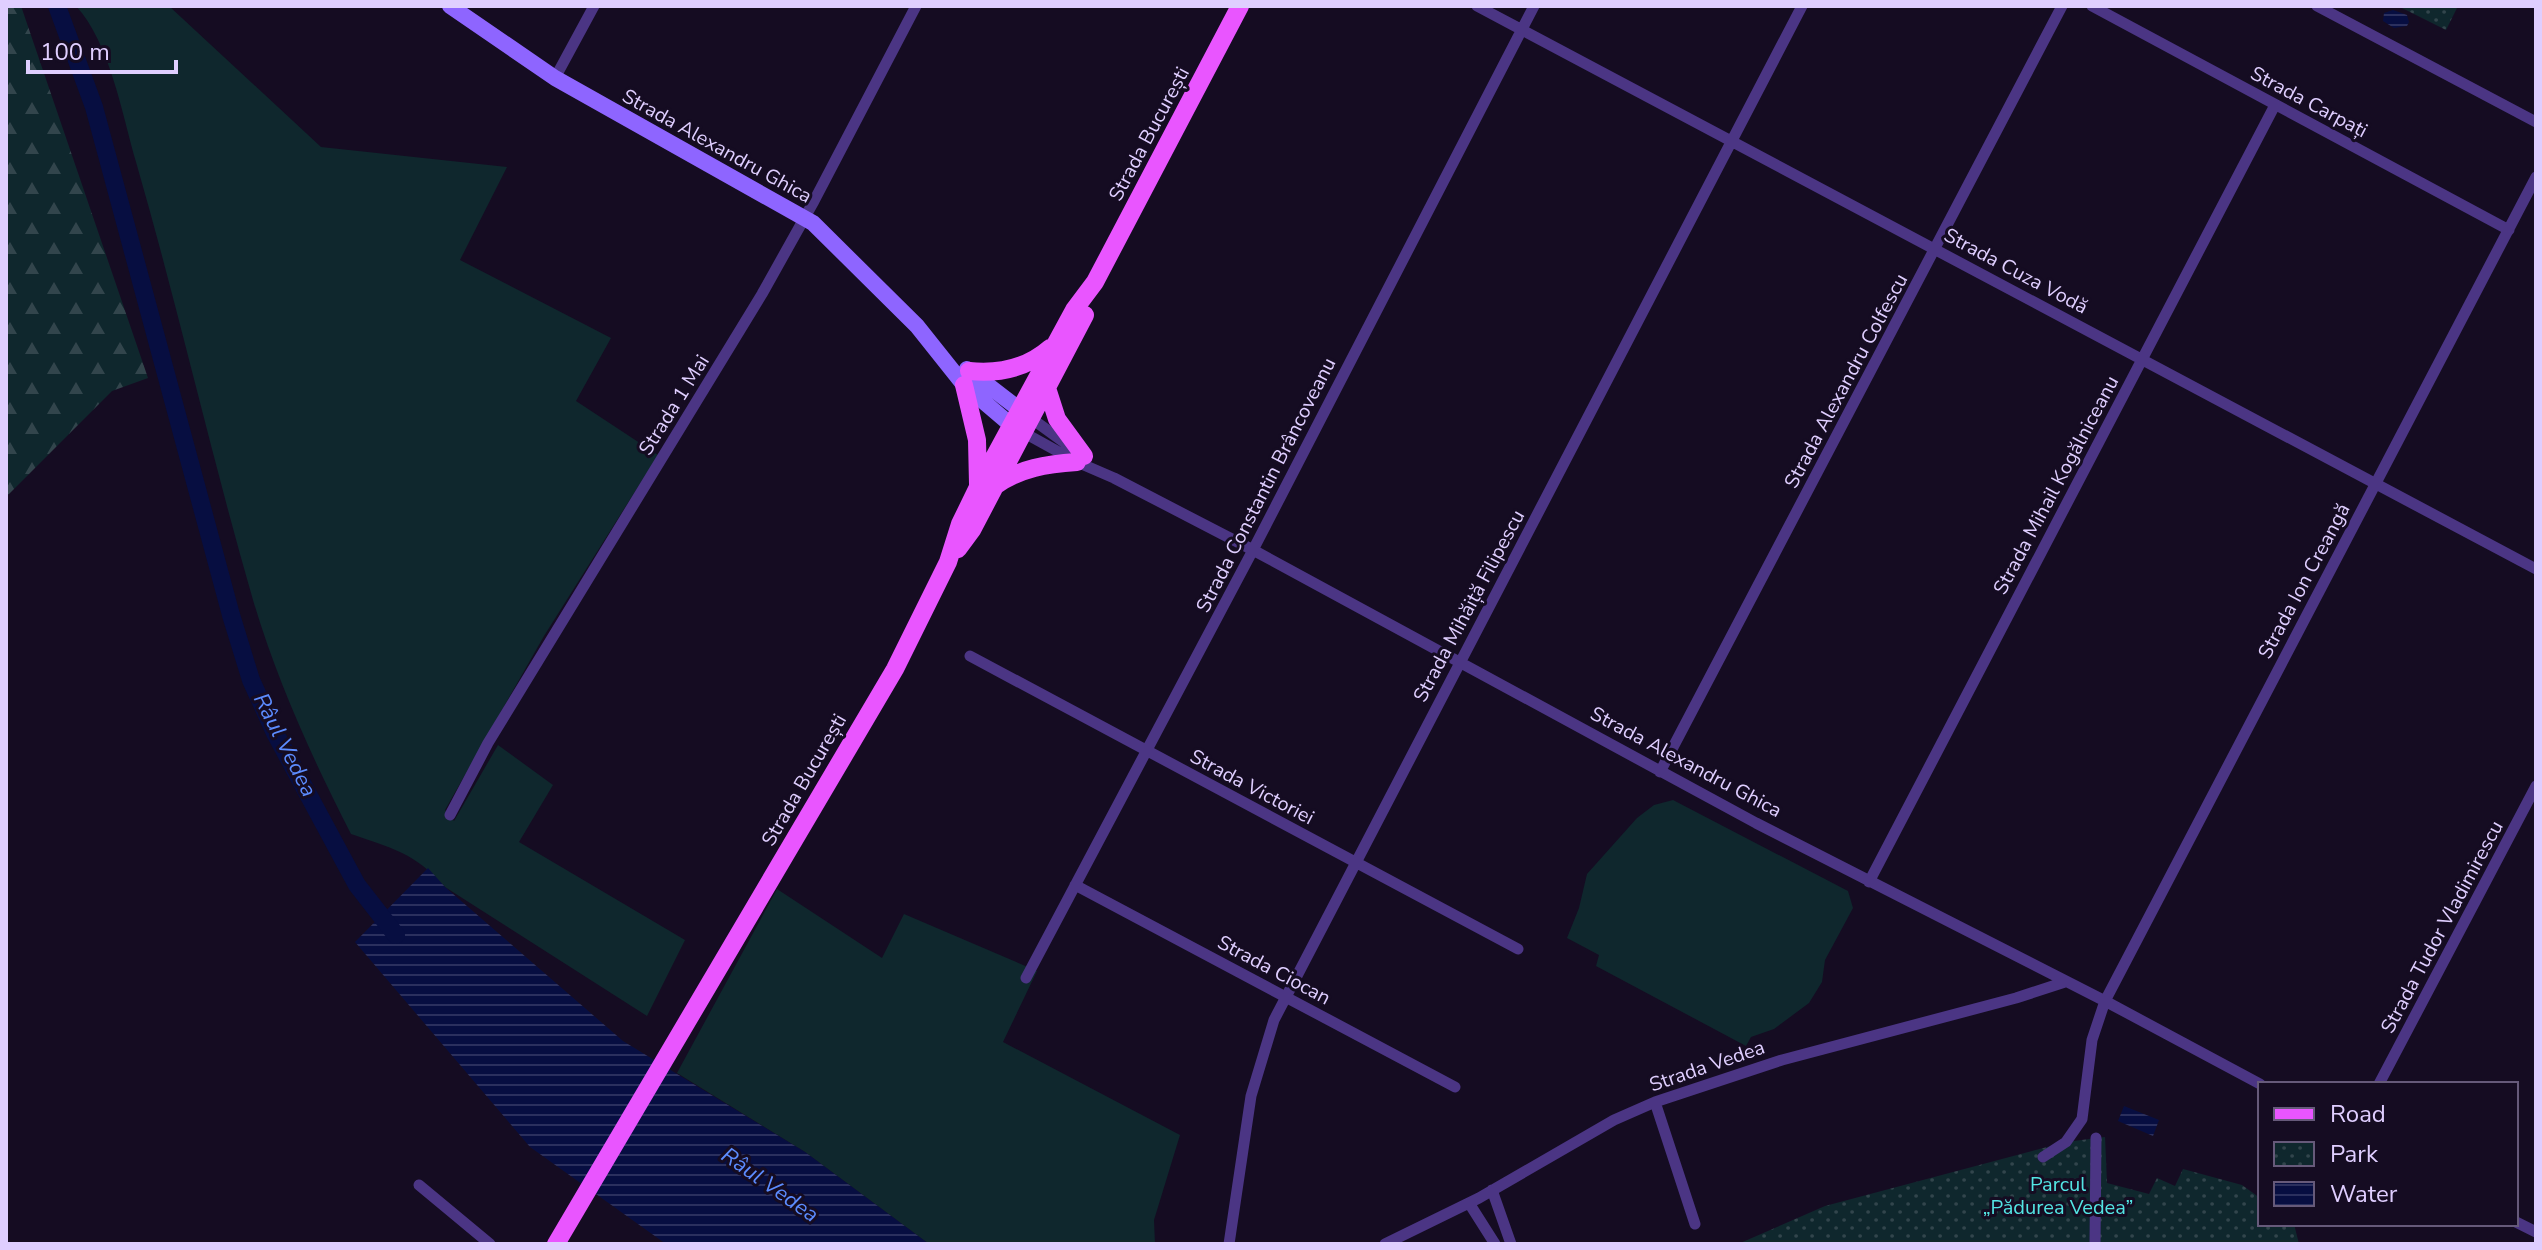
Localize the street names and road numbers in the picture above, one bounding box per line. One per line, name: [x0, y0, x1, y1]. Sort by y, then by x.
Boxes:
street label: Strada Carpați: [2246, 60, 2372, 144]
street label: Strada București: [1102, 62, 1196, 206]
street label: Strada Alexandru Ghica: [617, 83, 817, 209]
street label: Strada Cuza Vodă: [1939, 222, 2093, 320]
street label: Strada Alexandru Colfescu: [1778, 269, 1914, 493]
street label: Strada 1 Mai: [632, 350, 716, 460]
street label: Strada Constantin Brâncoveanu: [1190, 353, 1342, 617]
street label: Strada Mihail Kogălniceanu: [1987, 371, 2125, 599]
street label: Strada Ion Creangă: [2252, 499, 2356, 663]
street label: Strada Mihăiță Filipescu: [1407, 505, 1531, 707]
street label: Strada Alexandru Ghica: [1586, 700, 1786, 824]
street label: Strada București: [755, 709, 853, 851]
street label: Strada Victoriei: [1185, 743, 1319, 831]
street label: Strada Tudor Vladimirescu: [2374, 816, 2510, 1038]
street label: Strada Ciocan: [1213, 929, 1335, 1011]
street label: Strada Vedea: [1646, 1034, 1768, 1098]

